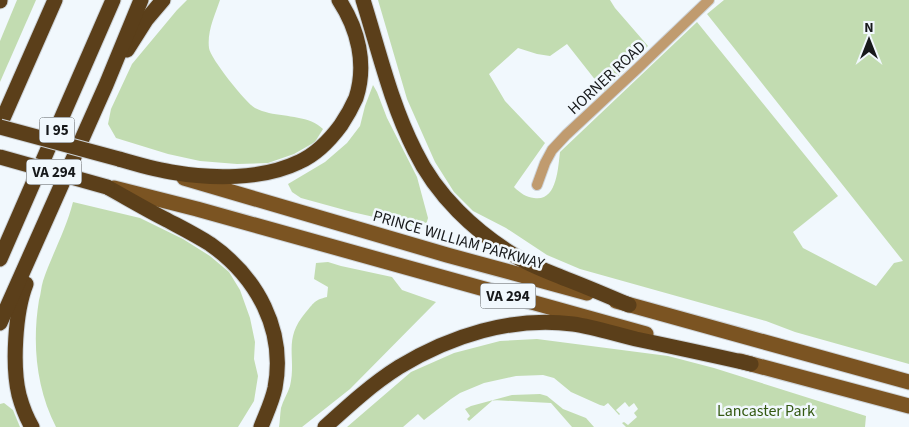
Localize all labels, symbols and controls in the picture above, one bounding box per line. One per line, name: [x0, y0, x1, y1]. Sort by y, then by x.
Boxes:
north arrow: [844, 15, 894, 65]
text: N: [864, 18, 874, 38]
street label: HORNER ROAD: [563, 36, 651, 120]
road number: I 95: [40, 118, 74, 142]
road number: VA 294: [27, 160, 82, 184]
street label: PRINCE WILLIAM PARKWAY: [370, 205, 547, 275]
road number: VA 294: [480, 284, 536, 308]
park label: Lancaster Park: [717, 400, 815, 422]

